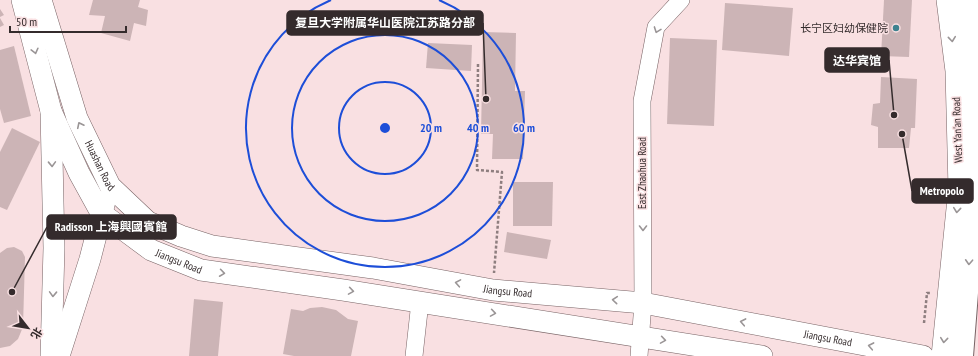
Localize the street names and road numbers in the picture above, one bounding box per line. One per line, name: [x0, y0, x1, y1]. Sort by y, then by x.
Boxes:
street label: West Yan'an Road: [949, 97, 965, 163]
street label: East Zhaohua Road: [635, 137, 649, 209]
street label: Huashan Road: [82, 138, 118, 194]
street label: Jiangsu Road: [153, 245, 204, 277]
street label: Jiangsu Road: [481, 281, 533, 300]
street label: Jiangsu Road: [802, 326, 853, 349]

